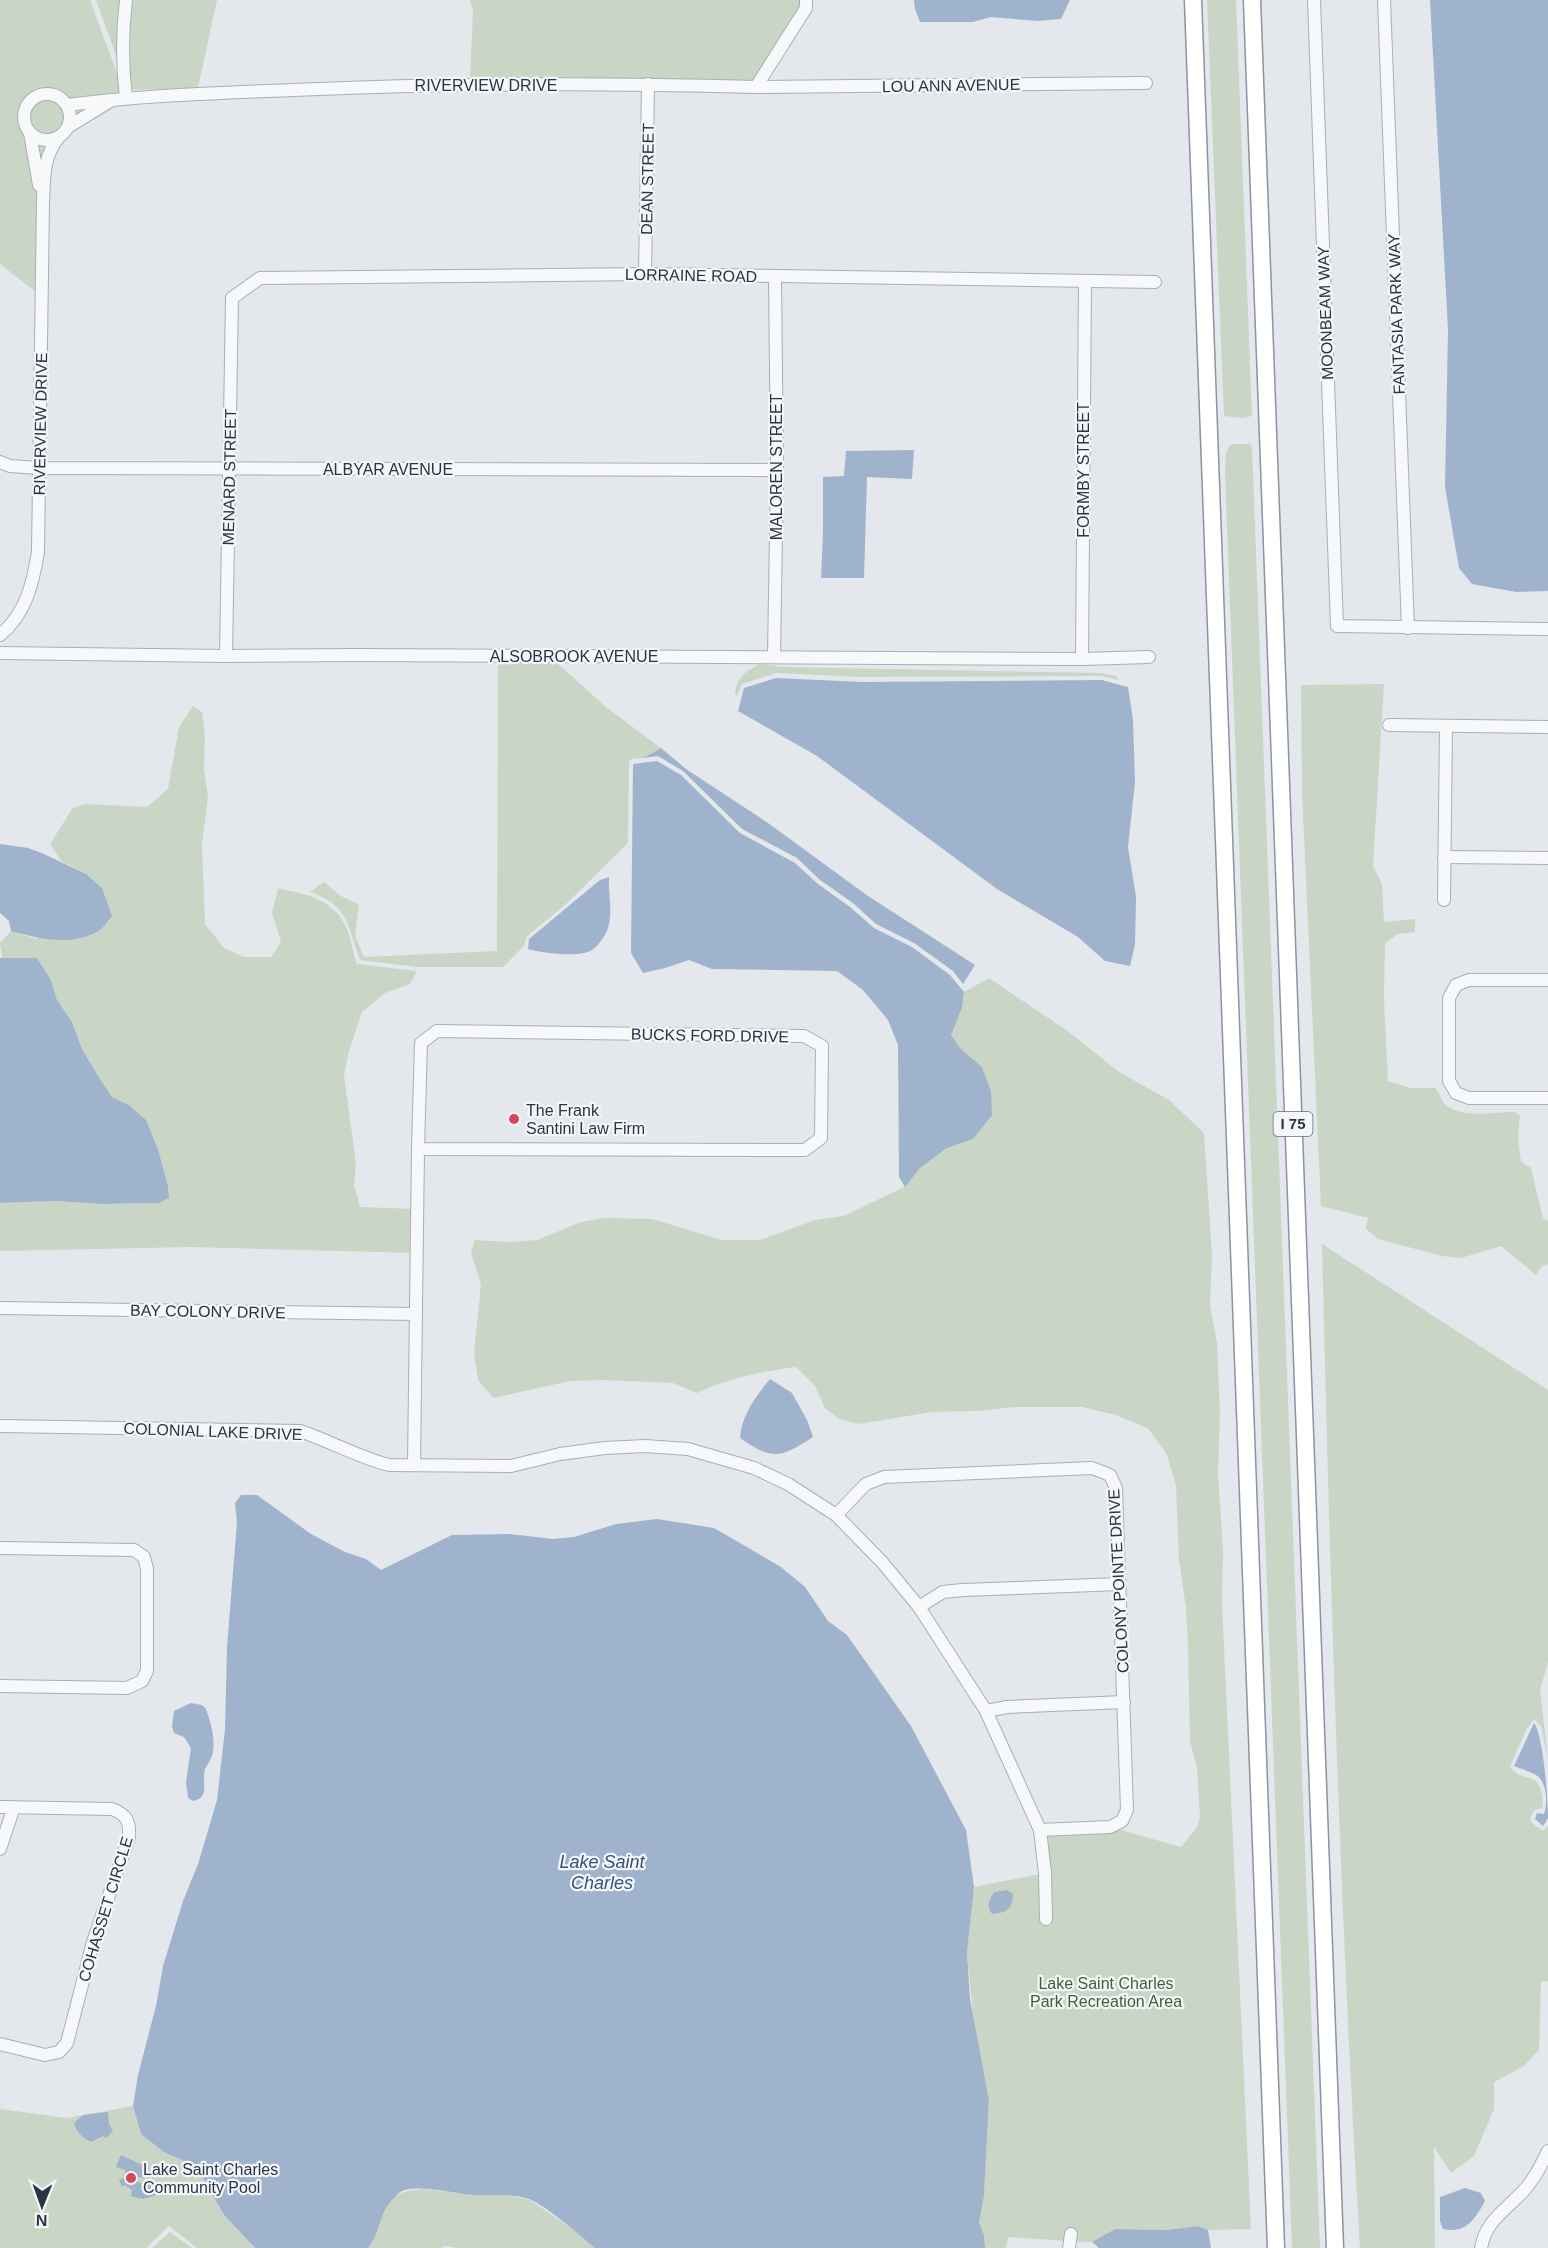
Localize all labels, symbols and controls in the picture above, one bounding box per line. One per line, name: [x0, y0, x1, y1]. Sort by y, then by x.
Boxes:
street label: LOU ANN AVENUE: [882, 76, 1020, 95]
street label: RIVERVIEW DRIVE: [415, 77, 557, 94]
street label: DEAN STREET: [638, 123, 657, 235]
street label: FANTASIA PARK WAY: [1385, 233, 1408, 395]
street label: MOONBEAM WAY: [1315, 245, 1336, 380]
street label: LORRAINE ROAD: [625, 266, 757, 285]
street label: RIVERVIEW DRIVE: [31, 352, 50, 496]
street label: MALOREN STREET: [768, 393, 785, 540]
street label: FORMBY STREET: [1075, 402, 1092, 538]
street label: MENARD STREET: [220, 408, 239, 546]
street label: ALBYAR AVENUE: [323, 461, 453, 478]
street label: ALSOBROOK AVENUE: [490, 648, 658, 665]
street label: BUCKS FORD DRIVE: [631, 1026, 789, 1045]
place label: The Frank Santini Law Firm: [526, 1102, 645, 1137]
marker: The Frank Santini Law Firm: [507, 1112, 521, 1126]
road number: I 75: [1274, 1112, 1312, 1136]
street label: BAY COLONY DRIVE: [130, 1302, 286, 1321]
street label: COLONIAL LAKE DRIVE: [123, 1420, 303, 1443]
street label: COLONY POINTE DRIVE: [1105, 1488, 1132, 1674]
street label: COHASSET CIRCLE: [75, 1835, 136, 1984]
water label: Lake Saint Charles: [559, 1852, 646, 1893]
park label: Lake Saint Charles Park Recreation Area: [1030, 1975, 1182, 2010]
place label: Lake Saint Charles Community Pool: [143, 2161, 278, 2196]
marker: Lake Saint Charles Community Pool: [124, 2171, 138, 2185]
north arrow: [12, 2176, 72, 2236]
text: N: [36, 2212, 48, 2229]

